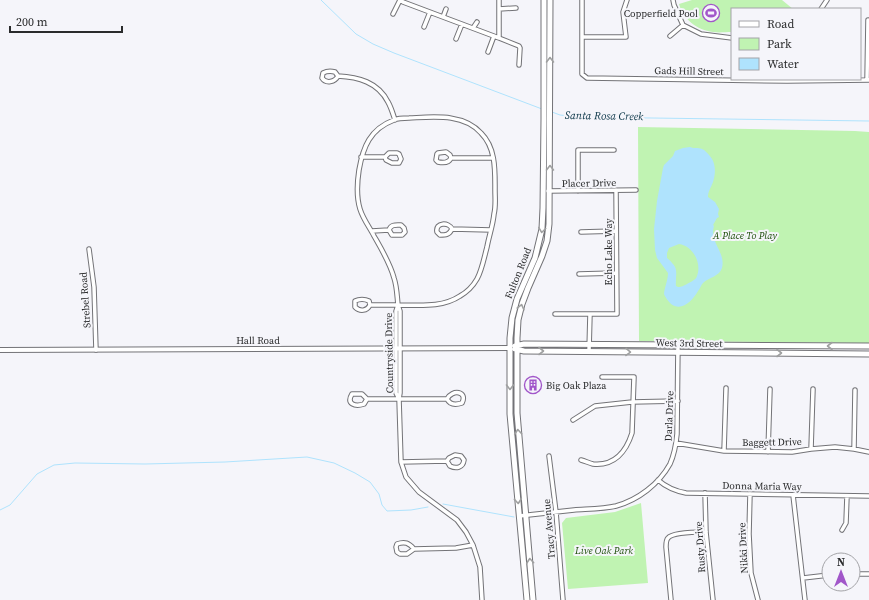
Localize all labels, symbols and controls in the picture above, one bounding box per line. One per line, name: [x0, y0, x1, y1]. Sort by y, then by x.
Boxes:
sports icon: Copperfield Pool: [701, 3, 721, 23]
place label: Copperfield Pool: [624, 7, 698, 20]
scale bar: [10, 8, 122, 34]
legend: [731, 8, 861, 80]
text: 200 m: [16, 14, 48, 30]
text: Road: [767, 16, 794, 32]
text: Park: [767, 36, 792, 52]
text: Water: [767, 56, 799, 72]
one-way arrow: [546, 57, 554, 63]
street label: Gads Hill Street: [654, 64, 724, 78]
water label: Santa Rosa Creek: [565, 108, 644, 124]
one-way arrow: [546, 165, 554, 171]
street label: Placer Drive: [562, 176, 616, 190]
street label: Echo Lake Way: [602, 218, 615, 286]
one-way arrow: [538, 227, 547, 233]
park label: A Place To Play: [712, 229, 777, 242]
street label: Fulton Road: [502, 245, 534, 301]
street label: Strebel Road: [77, 271, 93, 328]
one-way arrow: [516, 304, 525, 311]
street label: Countryside Drive: [382, 313, 396, 393]
street label: Hall Road: [236, 334, 280, 347]
street label: West 3rd Street: [655, 336, 723, 350]
one-way arrow: [827, 342, 833, 350]
one-way arrow: [538, 347, 544, 355]
one-way arrow: [625, 348, 631, 356]
one-way arrow: [776, 349, 782, 357]
building icon: Big Oak Plaza: [523, 375, 543, 395]
place label: Big Oak Plaza: [546, 379, 607, 392]
one-way arrow: [506, 384, 514, 390]
street label: Darla Drive: [662, 390, 676, 442]
one-way arrow: [514, 429, 523, 435]
street label: Baggett Drive: [742, 435, 802, 449]
street label: Donna Maria Way: [722, 479, 803, 493]
one-way arrow: [513, 498, 522, 504]
street label: Tracy Avenue: [540, 498, 558, 560]
street label: Rusty Drive: [692, 521, 708, 573]
street label: Nikki Drive: [735, 522, 751, 574]
park label: Live Oak Park: [574, 544, 633, 557]
north arrow: [821, 552, 861, 592]
text: N: [837, 555, 845, 570]
one-way arrow: [525, 558, 534, 564]

